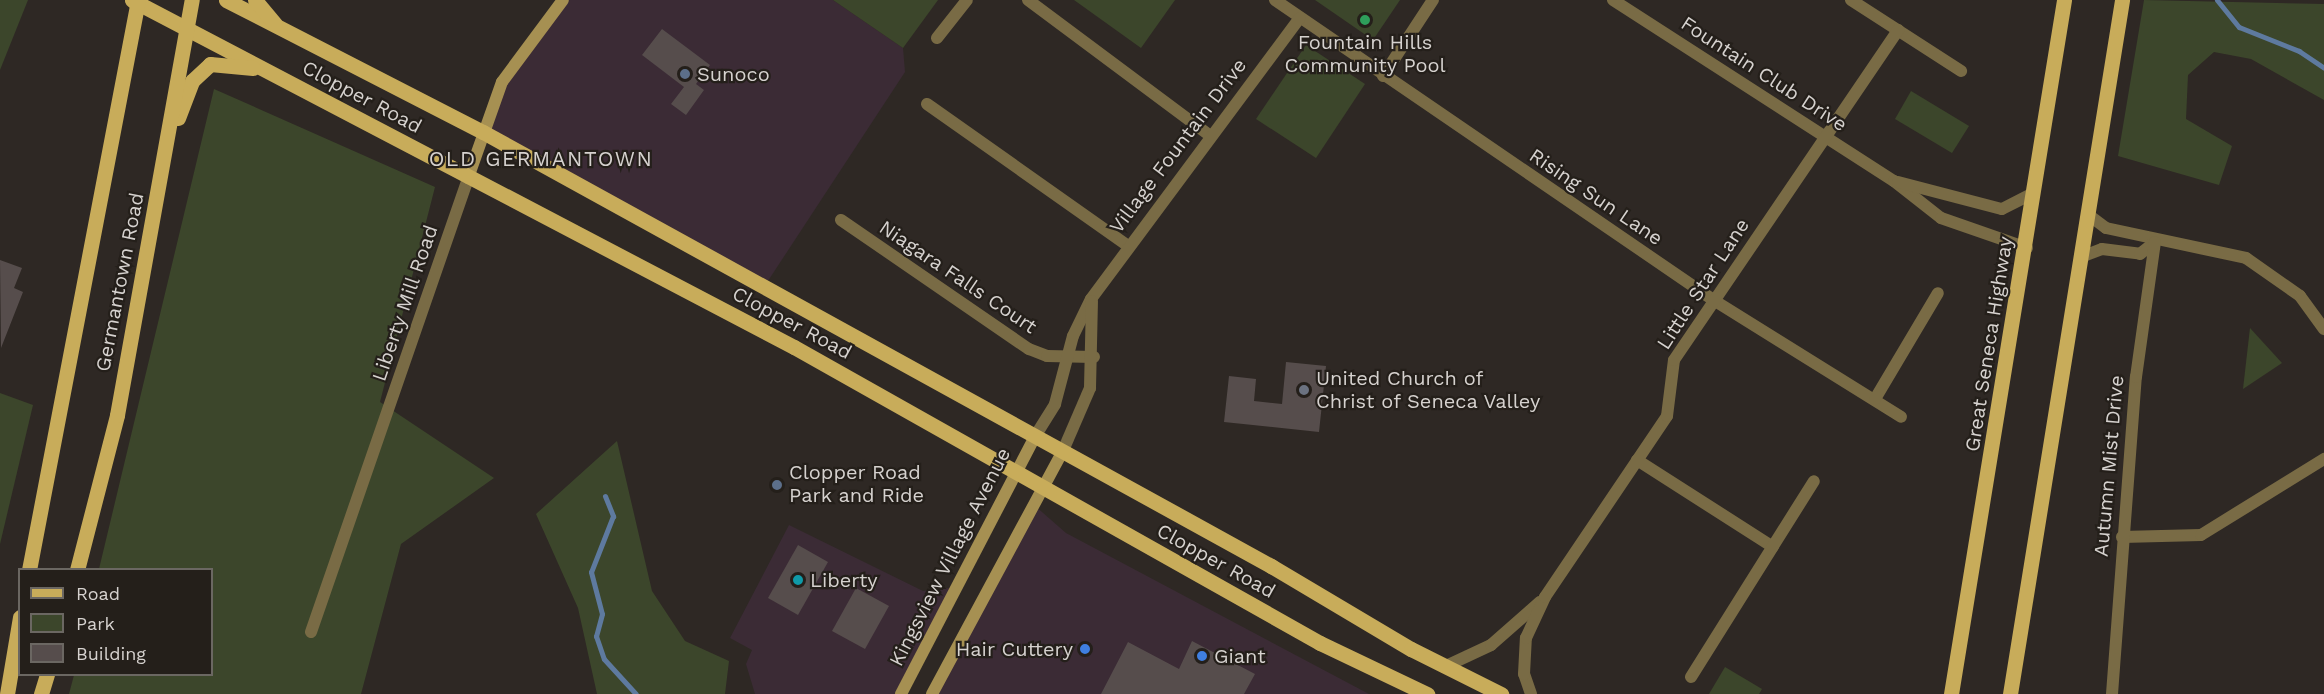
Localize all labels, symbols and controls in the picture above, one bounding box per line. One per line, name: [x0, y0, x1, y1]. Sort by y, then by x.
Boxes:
street label: Fountain Club Drive: [1676, 11, 1852, 137]
marker: Fountain Hills Community Pool: [1358, 13, 1372, 27]
place label: Fountain Hills Community Pool: [1284, 30, 1446, 77]
street label: Village Fountain Drive: [1104, 54, 1252, 238]
street label: Clopper Road: [298, 55, 426, 139]
place label: Sunoco: [697, 62, 770, 86]
marker: Sunoco: [678, 67, 692, 81]
street label: Rising Sun Lane: [1525, 144, 1667, 250]
district label: OLD GERMANTOWN: [429, 146, 653, 172]
street label: Germantown Road: [91, 191, 149, 373]
street label: Little Star Lane: [1652, 214, 1754, 354]
street label: Niagara Falls Court: [874, 215, 1042, 339]
street label: Liberty Mill Road: [367, 221, 443, 385]
street label: Great Seneca Highway: [1960, 234, 2018, 454]
street label: Clopper Road: [728, 281, 856, 365]
place label: United Church of Christ of Seneca Valley: [1316, 366, 1542, 413]
street label: Autumn Mist Drive: [2089, 374, 2129, 558]
marker: United Church of Christ of Seneca Valley: [1297, 383, 1311, 397]
street label: Kingsview Village Avenue: [884, 443, 1016, 671]
place label: Clopper Road Park and Ride: [789, 461, 924, 508]
marker: Clopper Road Park and Ride: [770, 478, 784, 492]
street label: Clopper Road: [1152, 518, 1280, 604]
legend: [18, 568, 213, 676]
place label: Liberty: [810, 568, 878, 592]
marker: Liberty: [791, 573, 805, 587]
text: Road: [76, 583, 120, 604]
text: Park: [76, 613, 115, 634]
place label: Hair Cuttery: [955, 637, 1073, 661]
marker: Hair Cuttery: [1078, 642, 1092, 656]
text: Building: [76, 643, 146, 664]
place label: Giant: [1214, 644, 1266, 668]
marker: Giant: [1195, 649, 1209, 663]

